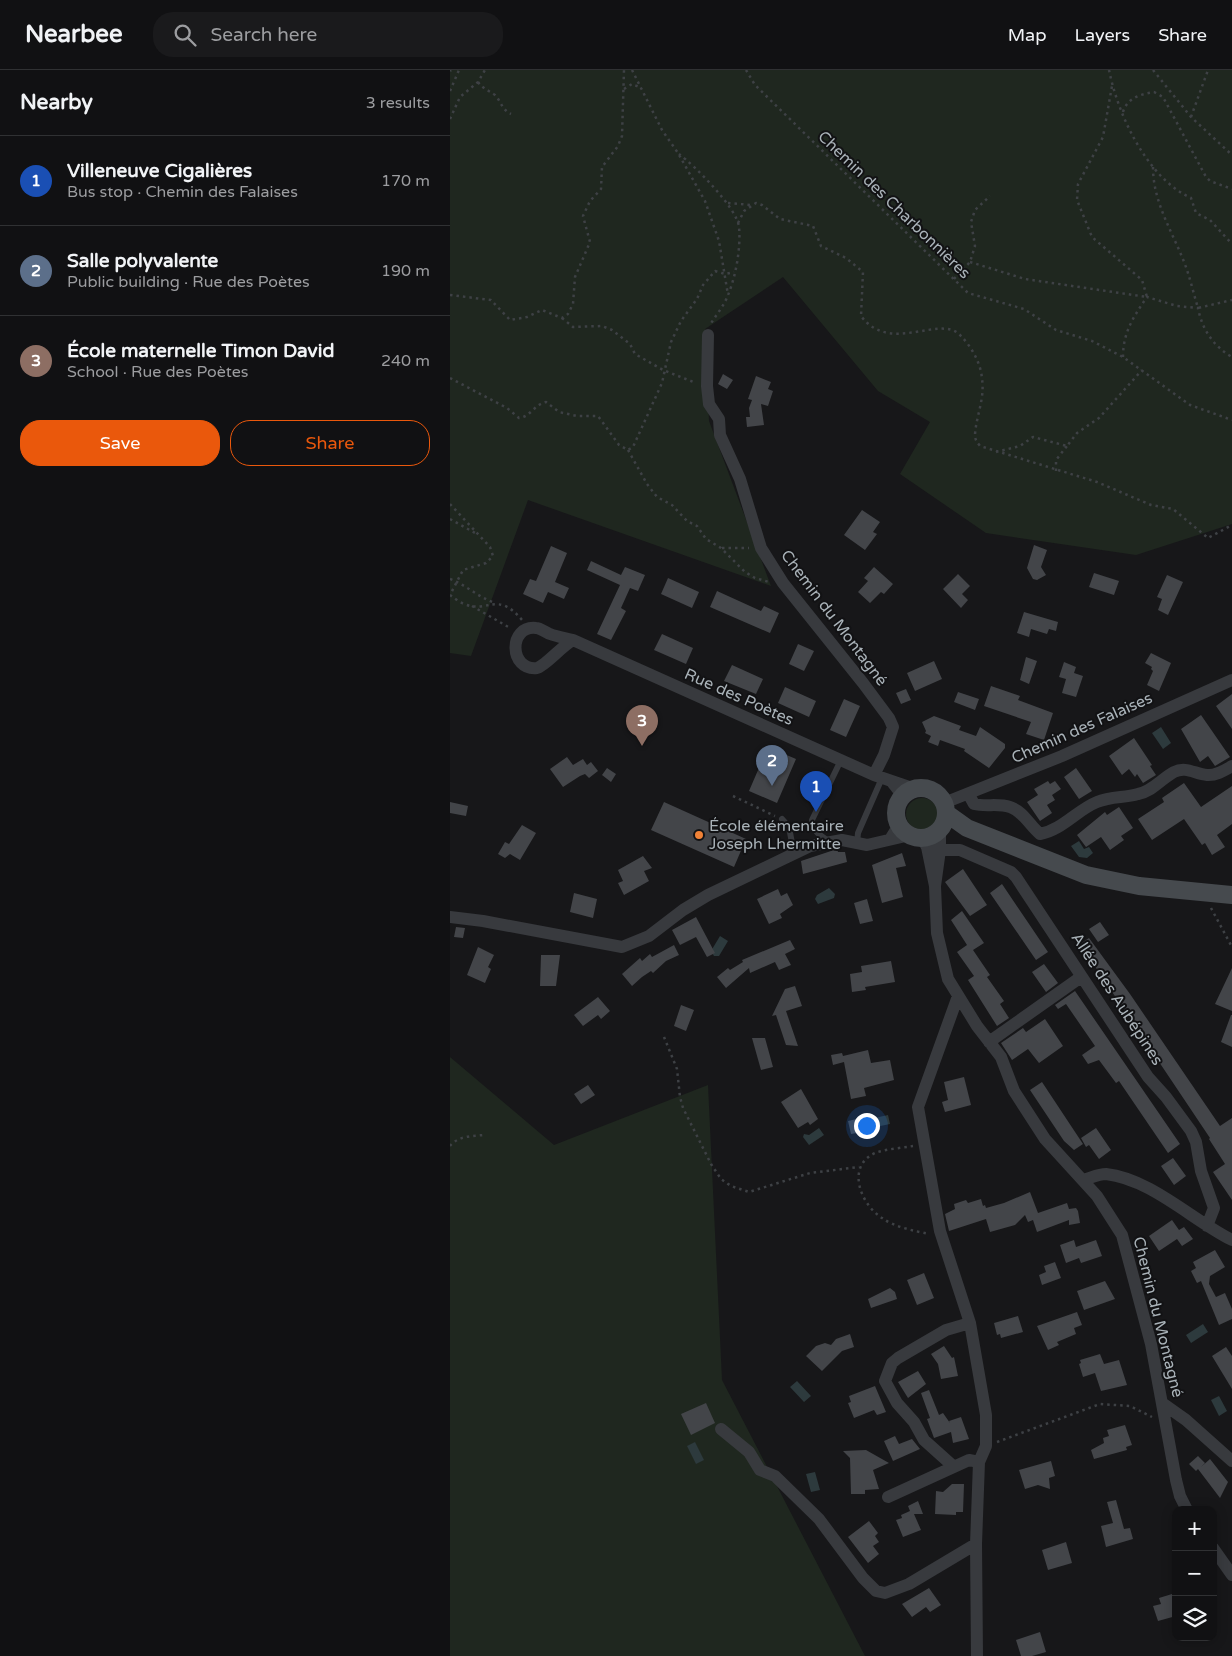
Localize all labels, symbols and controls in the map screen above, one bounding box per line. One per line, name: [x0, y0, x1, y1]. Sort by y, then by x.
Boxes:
search box: [153, 12, 503, 57]
text: Nearbee: [25, 20, 123, 49]
icon: search: [171, 21, 199, 49]
text: Search here: [211, 24, 317, 46]
text: Map: [1008, 24, 1047, 46]
text: Layers: [1075, 24, 1130, 46]
text: Share: [1158, 24, 1207, 46]
text: Nearby: [20, 90, 93, 115]
text: 3 results: [366, 93, 430, 113]
street label: Chemin des Charbonnières: [814, 127, 974, 283]
text: Villeneuve Cigalières: [67, 160, 252, 182]
text: 1: [31, 171, 41, 191]
text: 170 m: [381, 171, 430, 191]
text: Bus stop · Chemin des Falaises: [67, 182, 298, 202]
text: Salle polyvalente: [67, 250, 218, 272]
text: 2: [31, 261, 41, 281]
text: 190 m: [381, 261, 430, 281]
text: Public building · Rue des Poètes: [67, 272, 310, 292]
text: École maternelle Timon David: [67, 340, 334, 362]
text: 3: [31, 351, 41, 371]
text: 240 m: [381, 351, 430, 371]
text: School · Rue des Poètes: [67, 362, 248, 382]
button: Save: [20, 420, 220, 466]
button: Share: [230, 420, 430, 466]
street label: Chemin du Montagné: [776, 546, 892, 690]
street label: Rue des Poètes: [681, 664, 797, 730]
street label: Chemin des Falaises: [1008, 688, 1156, 768]
pin: 3: [626, 705, 658, 746]
pin: 2: [756, 745, 788, 786]
pin: 1: [800, 771, 832, 812]
place label: École élémentaire Joseph Lhermitte: [709, 816, 844, 854]
marker: École élémentaire Joseph Lhermitte: [693, 829, 705, 841]
street label: Allée des Aubépines: [1067, 929, 1167, 1069]
your location: [854, 1113, 880, 1139]
street label: Chemin du Montagné: [1128, 1235, 1188, 1399]
map controls: [1172, 1506, 1217, 1641]
button: +: [1172, 1506, 1217, 1551]
button: −: [1172, 1551, 1217, 1596]
button: layers: [1172, 1596, 1217, 1641]

